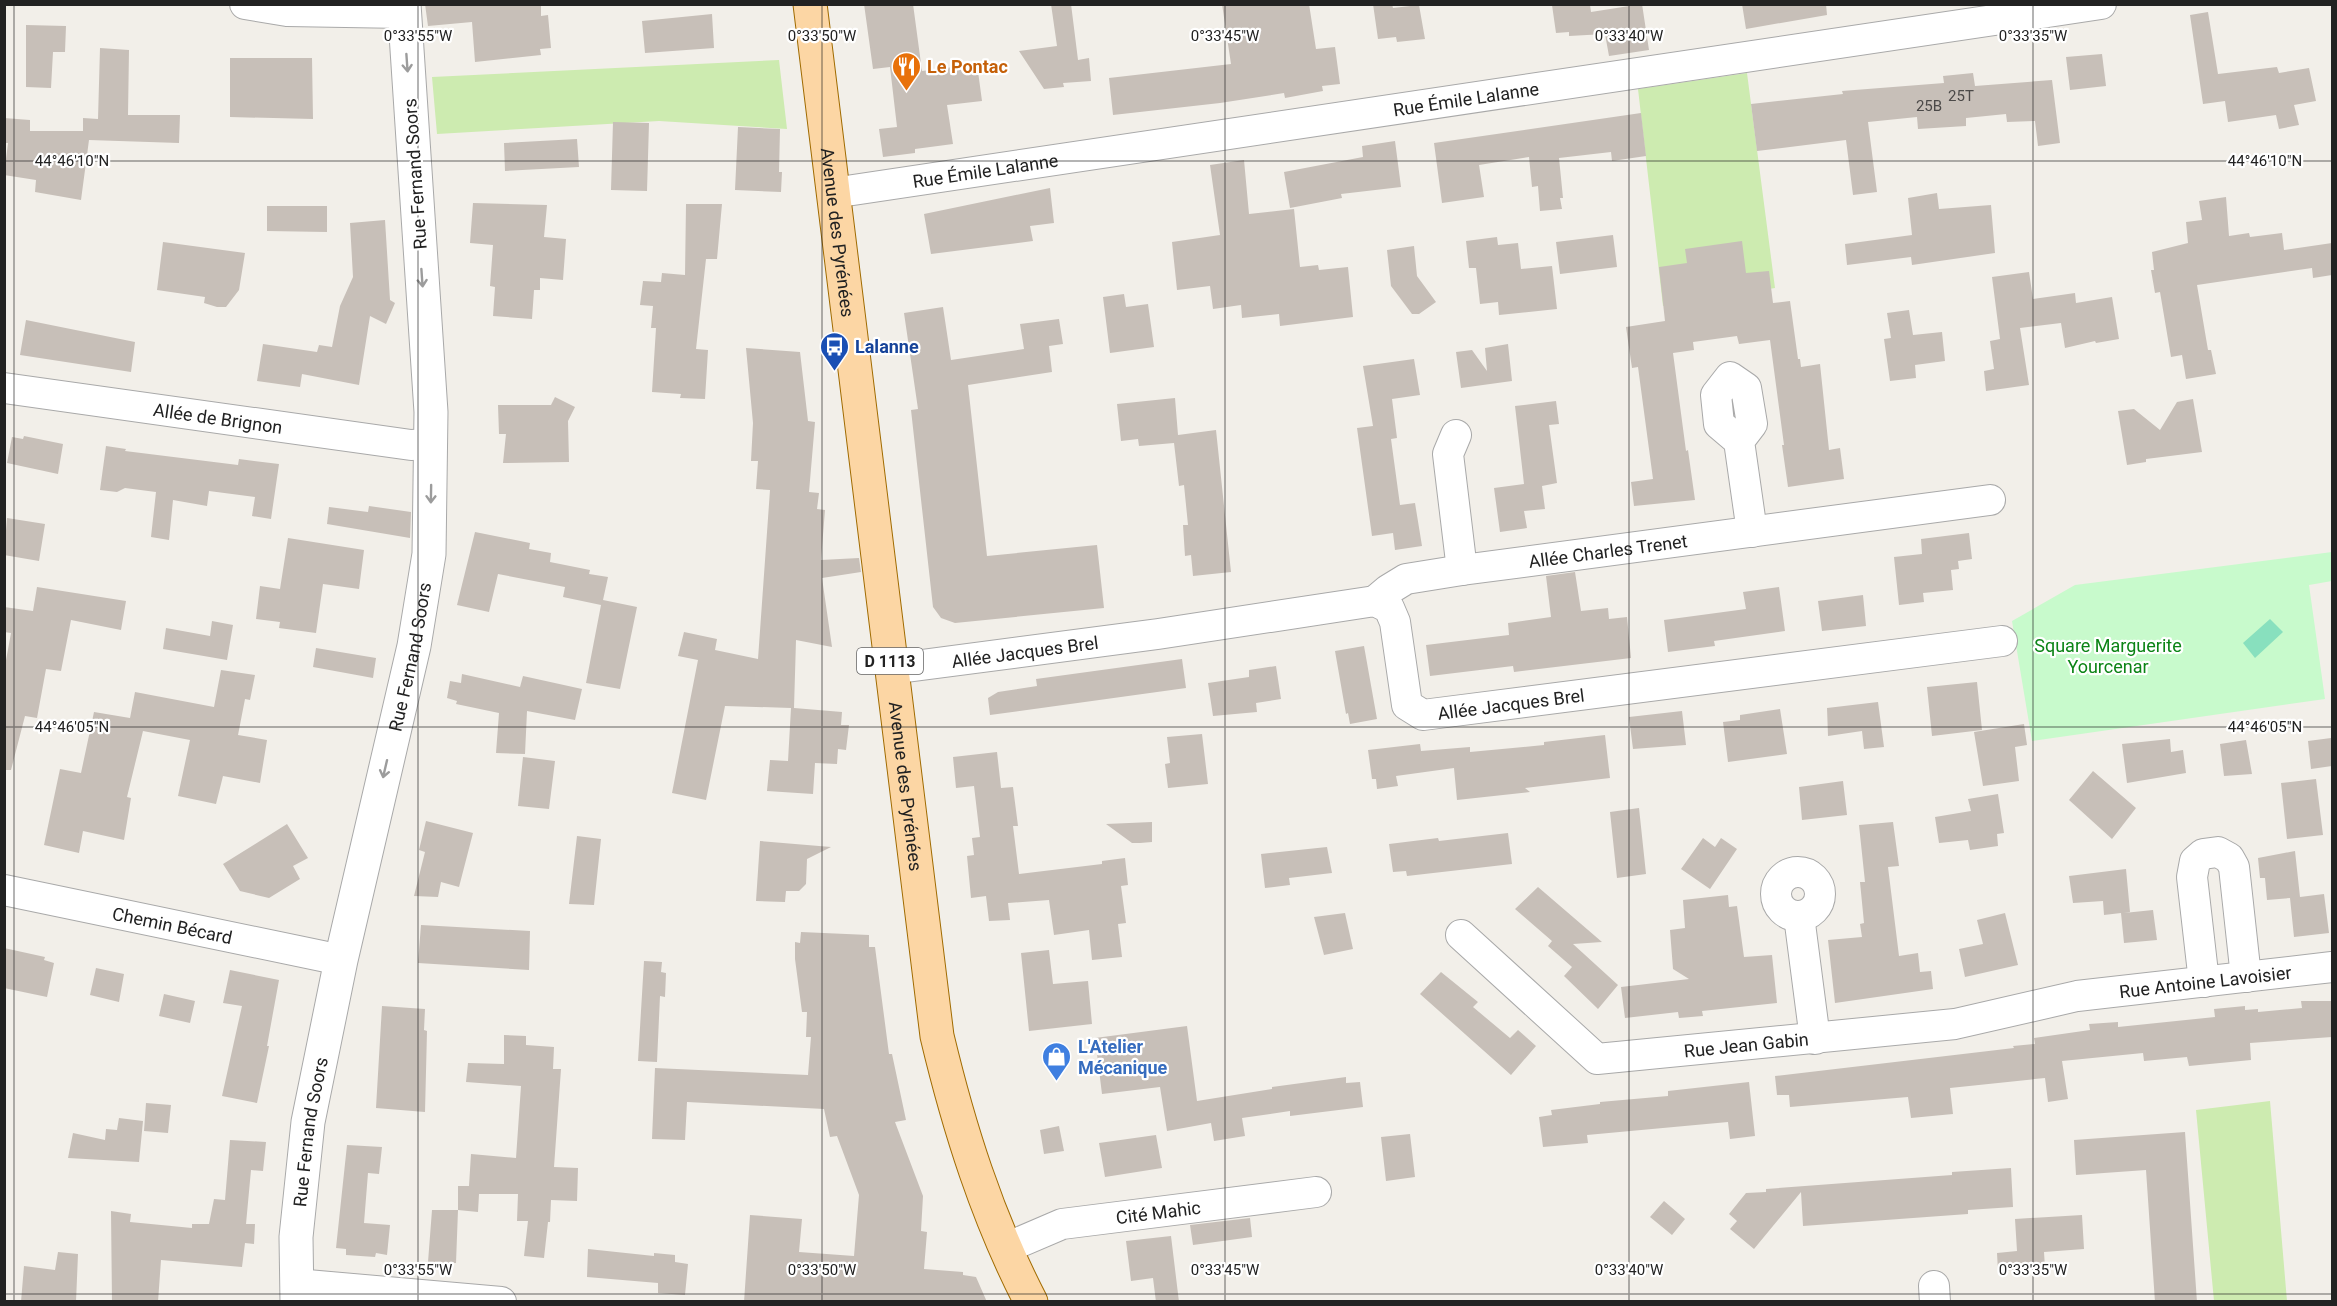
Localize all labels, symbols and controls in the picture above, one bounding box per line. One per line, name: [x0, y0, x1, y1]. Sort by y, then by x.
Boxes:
text: 0°33'55"W: [384, 27, 452, 45]
text: 0°33'50"W: [788, 27, 856, 45]
text: 0°33'45"W: [1191, 27, 1259, 45]
text: 0°33'40"W: [1595, 27, 1663, 45]
text: 0°33'35"W: [1999, 27, 2067, 45]
restaurant icon: Le Pontac: [890, 50, 922, 92]
one-way arrow: [402, 52, 413, 72]
place label: Le Pontac: [927, 56, 1008, 77]
street label: Rue Émile Lalanne: [1392, 77, 1540, 120]
house number: 25T: [1948, 87, 1974, 105]
house number: 25B: [1916, 97, 1942, 115]
street label: Rue Fernand Soors: [399, 98, 431, 250]
street label: Avenue des Pyrénées: [817, 146, 859, 318]
street label: Rue Émile Lalanne: [911, 149, 1060, 192]
text: 44°46'10"N: [35, 152, 109, 170]
text: 44°46'10"N: [2228, 152, 2302, 170]
one-way arrow: [417, 268, 428, 288]
bus stop icon: Lalanne: [818, 330, 850, 372]
place label: Lalanne: [855, 336, 919, 357]
street label: Allée de Brignon: [152, 399, 284, 437]
one-way arrow: [425, 484, 437, 504]
street label: Allée Charles Trenet: [1527, 530, 1689, 572]
street label: Rue Fernand Soors: [384, 581, 435, 733]
street label: Allée Jacques Brel: [950, 631, 1100, 671]
park label: Square Marguerite Yourcenar: [2034, 635, 2182, 677]
road number: D 1113: [857, 648, 923, 674]
street label: Allée Jacques Brel: [1436, 684, 1586, 724]
street label: Avenue des Pyrénées: [885, 700, 927, 872]
text: 44°46'05"N: [35, 718, 109, 736]
text: 44°46'05"N: [2228, 718, 2302, 736]
one-way arrow: [379, 759, 391, 778]
street label: Chemin Bécard: [111, 902, 234, 948]
street label: Rue Antoine Lavoisier: [2118, 961, 2292, 1002]
street label: Rue Jean Gabin: [1683, 1028, 1810, 1061]
place label: L'Atelier Mécanique: [1078, 1036, 1168, 1078]
shop icon: L'Atelier Mécanique: [1041, 1040, 1073, 1082]
street label: Rue Fernand Soors: [289, 1055, 331, 1208]
street label: Cité Mahic: [1115, 1196, 1202, 1228]
text: 0°33'55"W: [384, 1261, 452, 1279]
text: 0°33'50"W: [788, 1261, 856, 1279]
text: 0°33'45"W: [1191, 1261, 1259, 1279]
text: 0°33'40"W: [1595, 1261, 1663, 1279]
text: 0°33'35"W: [1999, 1261, 2067, 1279]

